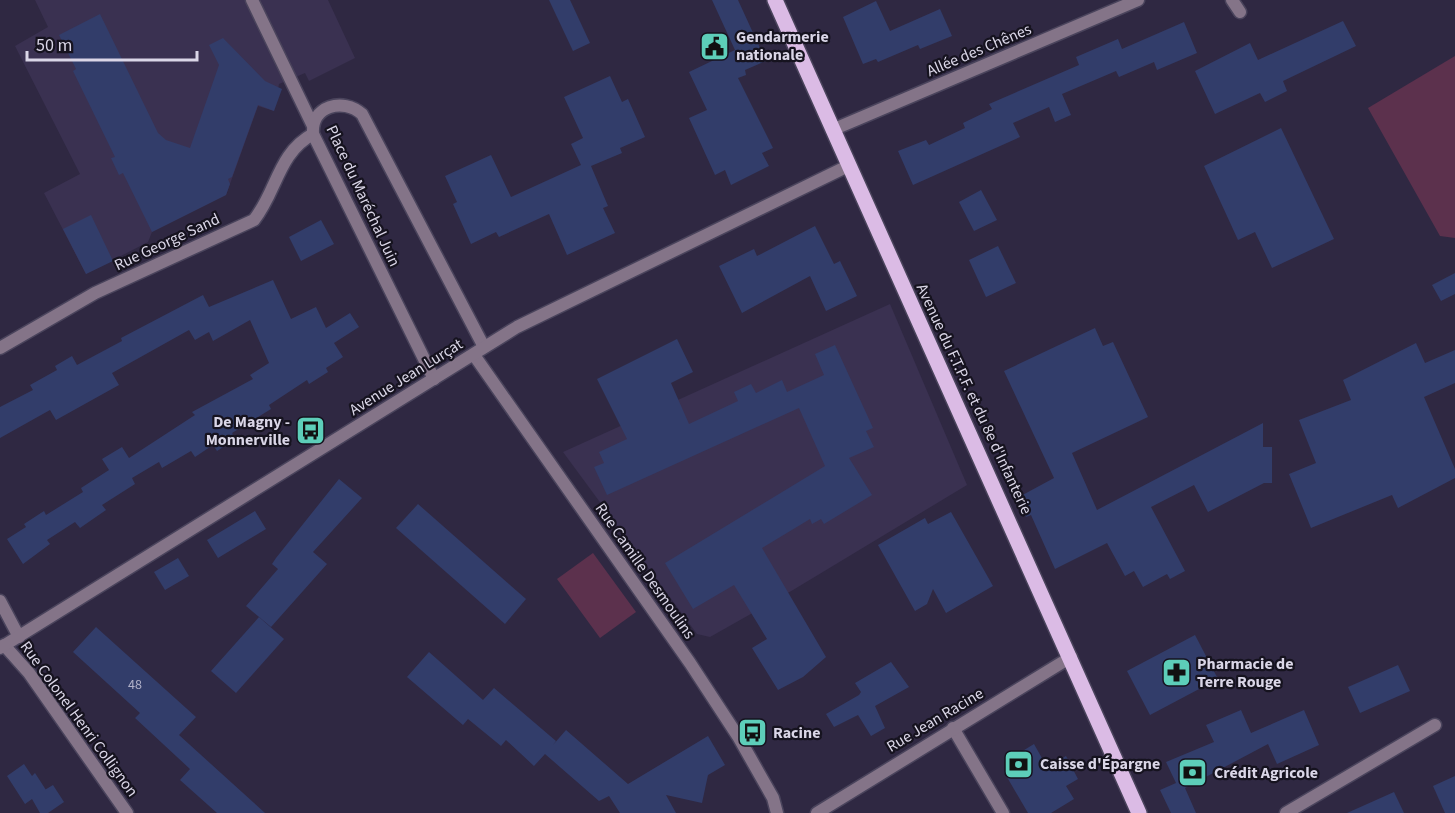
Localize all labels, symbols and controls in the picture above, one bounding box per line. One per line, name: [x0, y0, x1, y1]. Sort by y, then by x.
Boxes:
street label: Allée des Chênes: [923, 18, 1035, 82]
scale bar: [27, 24, 196, 62]
place label: Gendarmerie nationale: [736, 26, 829, 66]
public building icon: Gendarmerie nationale: [699, 30, 731, 62]
text: 50 m: [36, 33, 72, 58]
street label: Place du Maréchal Juin: [321, 122, 405, 270]
street label: Rue George Sand: [111, 208, 223, 276]
street label: Avenue du F.T.P.F. et du 8e d'Infanterie: [911, 280, 1037, 518]
street label: Avenue Jean Lurçat: [345, 333, 467, 421]
place label: De Magny - Monnerville: [206, 411, 290, 451]
bus stop icon: De Magny - Monnerville: [295, 415, 327, 447]
street label: Rue Camille Desmoulins: [590, 499, 700, 644]
street label: Rue Colonel Henri Collignon: [15, 637, 143, 801]
place label: Pharmacie de Terre Rouge: [1197, 653, 1293, 693]
pharmacy icon: Pharmacie de Terre Rouge: [1160, 657, 1192, 689]
house number: 48: [128, 675, 142, 695]
street label: Rue Jean Racine: [882, 682, 988, 758]
bus stop icon: Racine: [736, 717, 768, 749]
place label: Racine: [773, 722, 820, 744]
bank icon: Caisse d'Épargne: [1003, 748, 1035, 780]
place label: Caisse d'Épargne: [1040, 753, 1160, 775]
bank icon: Crédit Agricole: [1177, 757, 1209, 789]
place label: Crédit Agricole: [1214, 762, 1318, 784]

